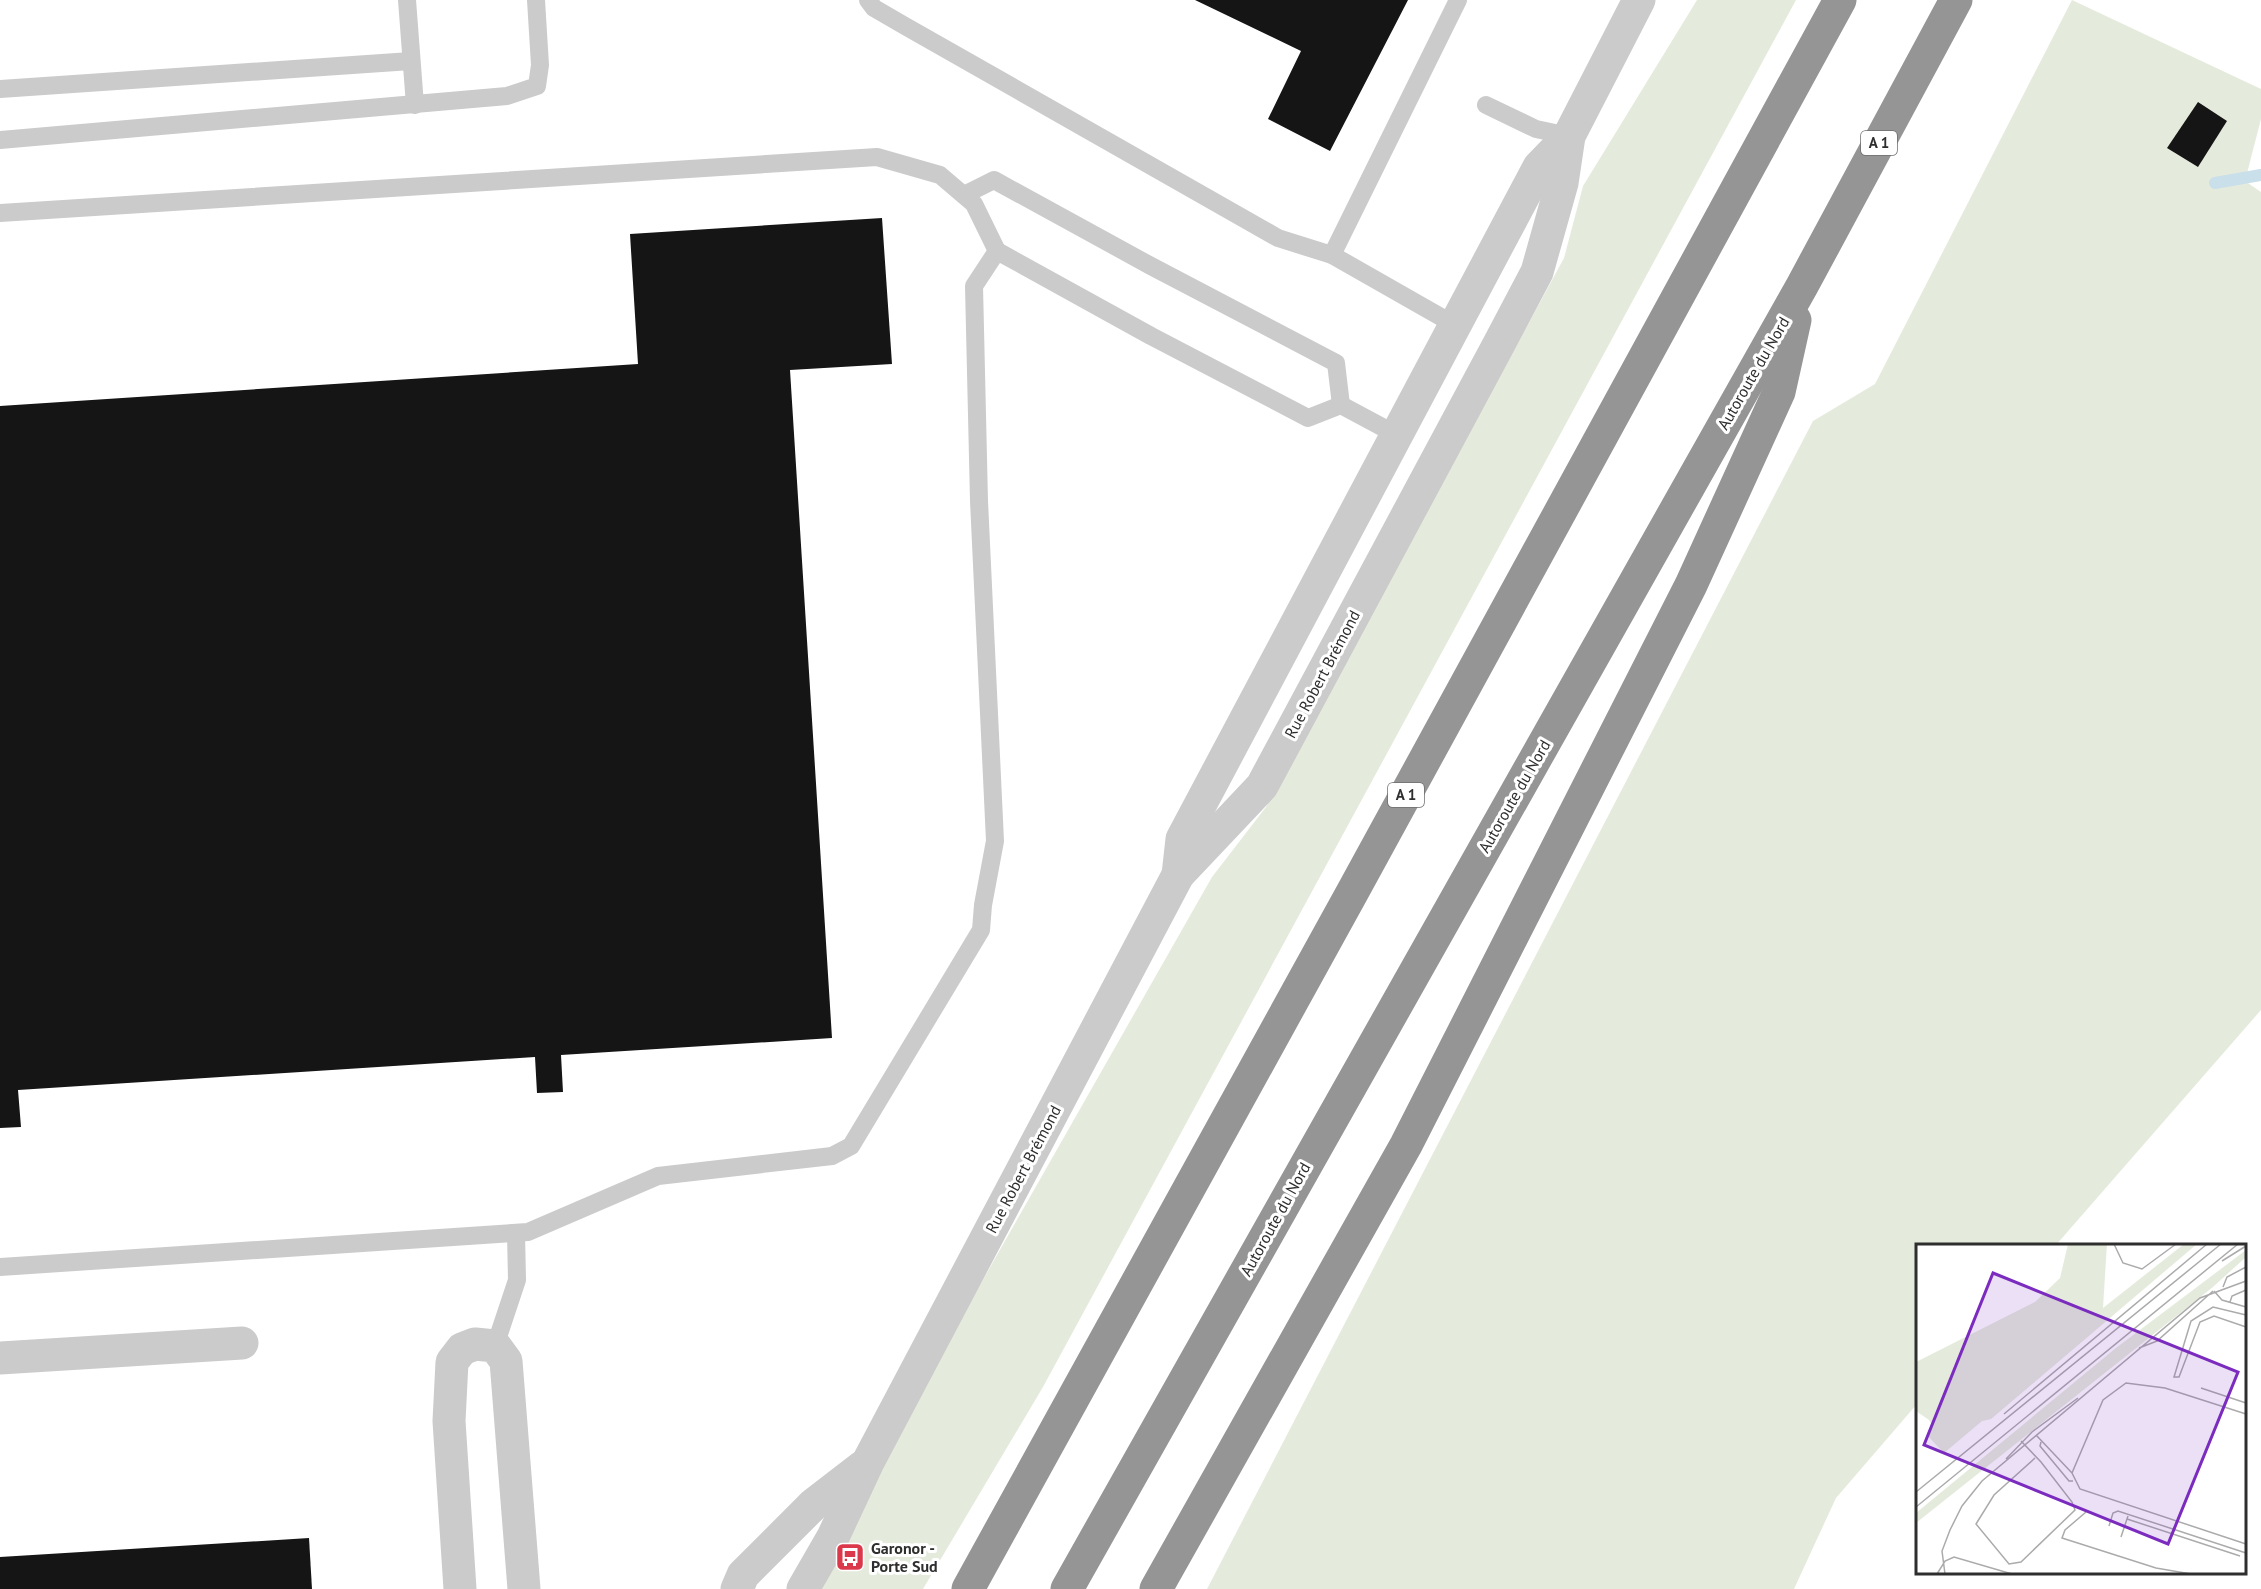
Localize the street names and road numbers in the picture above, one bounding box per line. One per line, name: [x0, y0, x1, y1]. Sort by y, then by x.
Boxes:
road number: A 1: [1861, 131, 1897, 155]
street label: Autoroute du Nord: [1713, 313, 1793, 433]
street label: Rue Robert Brémond: [1280, 607, 1364, 741]
street label: Autoroute du Nord: [1474, 736, 1554, 856]
road number: A 1: [1388, 783, 1424, 807]
street label: Rue Robert Brémond: [981, 1102, 1065, 1236]
street label: Autoroute du Nord: [1235, 1159, 1315, 1279]

